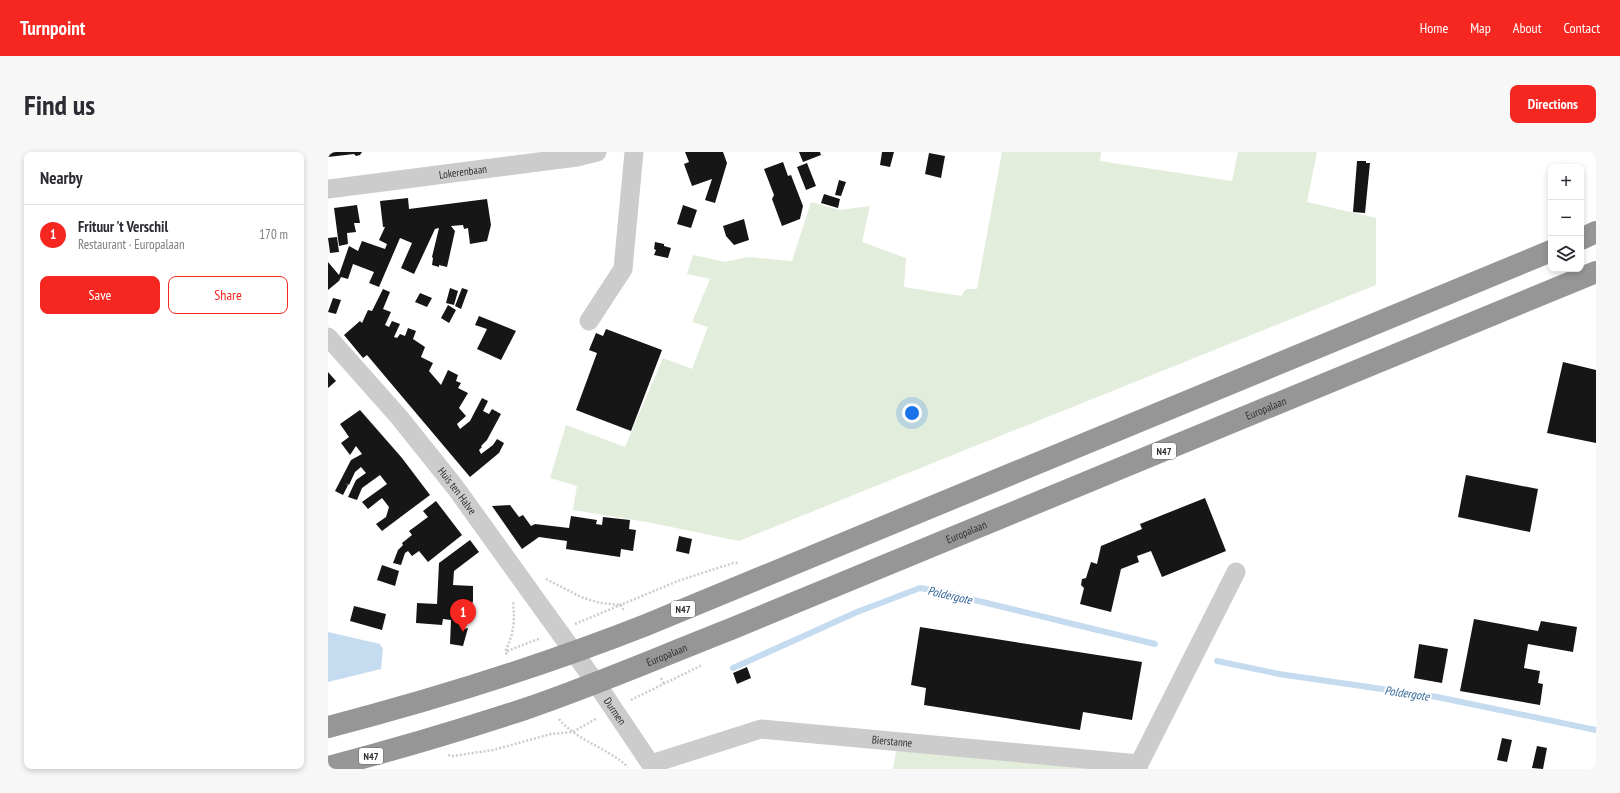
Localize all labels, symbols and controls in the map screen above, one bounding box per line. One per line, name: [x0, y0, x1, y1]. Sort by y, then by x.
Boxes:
text: Turnpoint: [20, 16, 85, 40]
text: Home: [1420, 19, 1448, 37]
text: Map: [1470, 19, 1491, 37]
text: About: [1513, 19, 1542, 37]
text: Contact: [1564, 19, 1600, 37]
button: Directions: [1510, 85, 1596, 123]
text: Find us: [24, 86, 95, 123]
street label: Lokerenbaan: [438, 162, 488, 182]
map controls: [1548, 164, 1584, 272]
button: +: [1548, 164, 1584, 200]
text: Nearby: [40, 167, 83, 189]
button: −: [1548, 200, 1584, 236]
text: Frituur 't Verschil: [78, 217, 168, 236]
text: 1: [50, 226, 56, 243]
text: 170 m: [259, 226, 288, 243]
text: Restaurant · Europalaan: [78, 236, 185, 253]
button: layers: [1548, 236, 1584, 272]
button: Save: [40, 276, 160, 314]
button: Share: [168, 276, 288, 314]
street label: Europalaan: [1243, 394, 1288, 423]
your location: [902, 403, 922, 423]
road number: N47: [1152, 443, 1176, 459]
street label: Huis ten Halve: [435, 464, 480, 518]
street label: Europalaan: [944, 517, 989, 546]
water label: Poldergote: [926, 583, 975, 608]
pin: 1: [450, 599, 476, 632]
road number: N47: [671, 601, 695, 617]
street label: Europalaan: [644, 640, 689, 669]
water label: Poldergote: [1384, 682, 1431, 704]
street label: Durmen: [601, 695, 629, 728]
street label: Bierstanne: [871, 732, 913, 750]
road number: N47: [359, 748, 383, 764]

